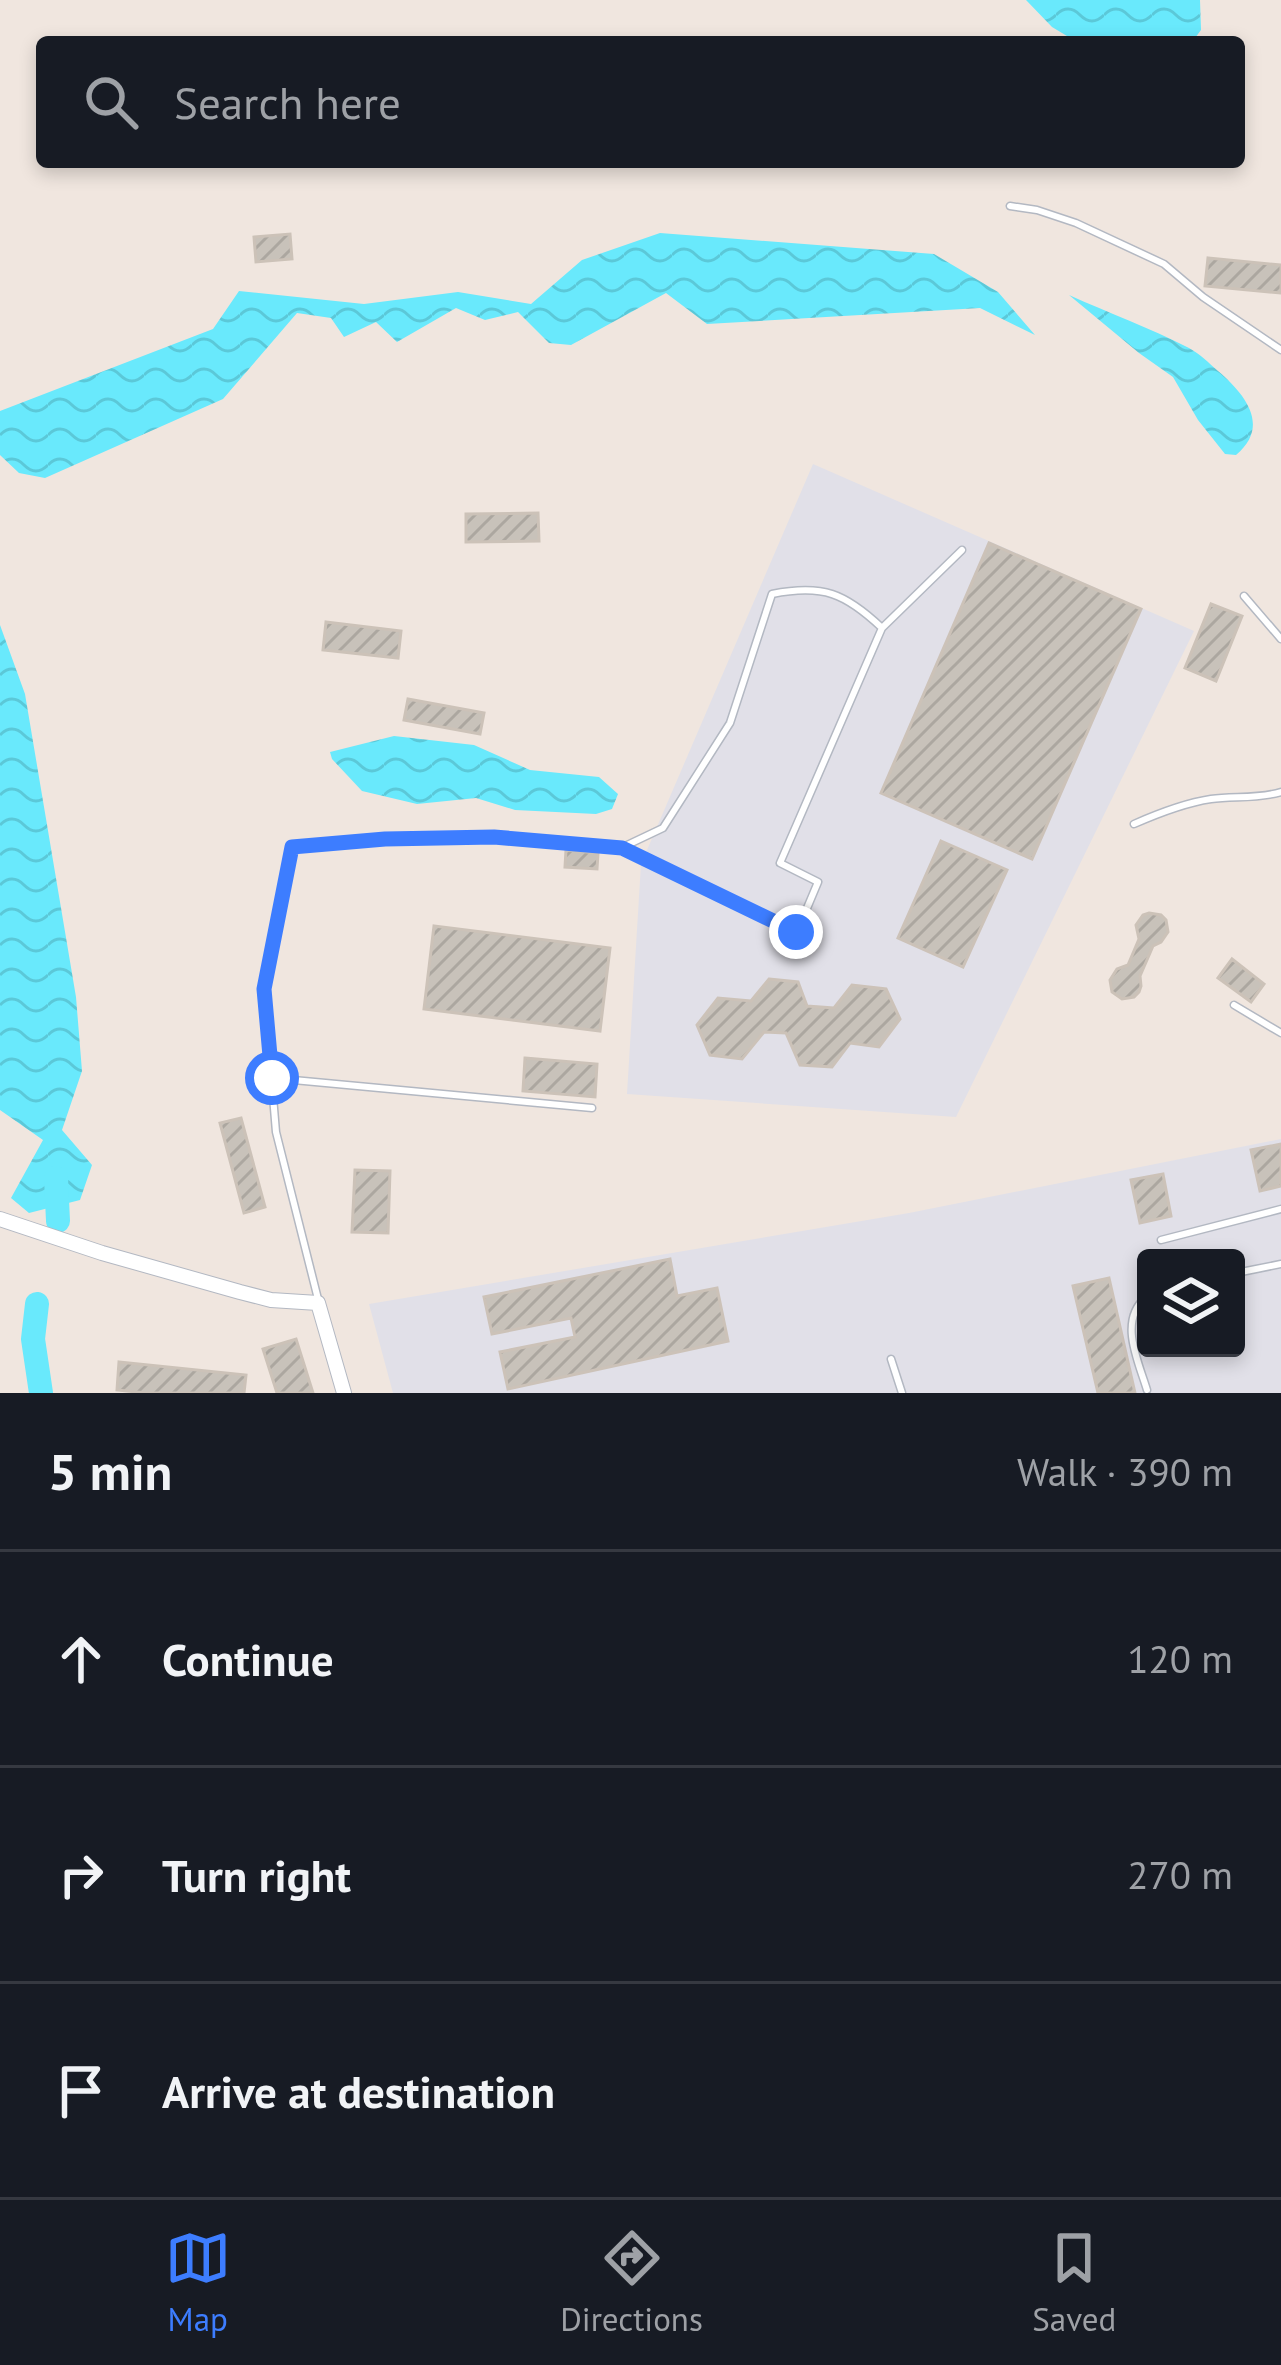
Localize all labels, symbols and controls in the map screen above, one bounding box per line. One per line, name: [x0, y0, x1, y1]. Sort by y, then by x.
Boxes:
search box: [36, 36, 1245, 168]
icon: search: [78, 69, 144, 135]
text: Search here: [174, 73, 401, 131]
route end: [769, 905, 823, 959]
route start: [245, 1051, 299, 1105]
map controls: [1137, 1249, 1245, 1357]
button: layers: [1137, 1249, 1245, 1357]
text: 5 min: [48, 1438, 172, 1504]
text: Walk · 390 m: [1017, 1446, 1233, 1497]
icon: ahead: [48, 1626, 114, 1692]
text: Continue: [162, 1630, 334, 1688]
text: 120 m: [1127, 1633, 1233, 1684]
icon: right: [48, 1842, 114, 1908]
text: Turn right: [162, 1846, 351, 1904]
text: 270 m: [1127, 1849, 1233, 1900]
icon: arrive: [48, 2058, 114, 2124]
text: Arrive at destination: [162, 2062, 555, 2120]
tab: Map: [165, 2225, 231, 2340]
tab: Directions: [560, 2225, 703, 2340]
tab: Saved: [1032, 2225, 1116, 2340]

